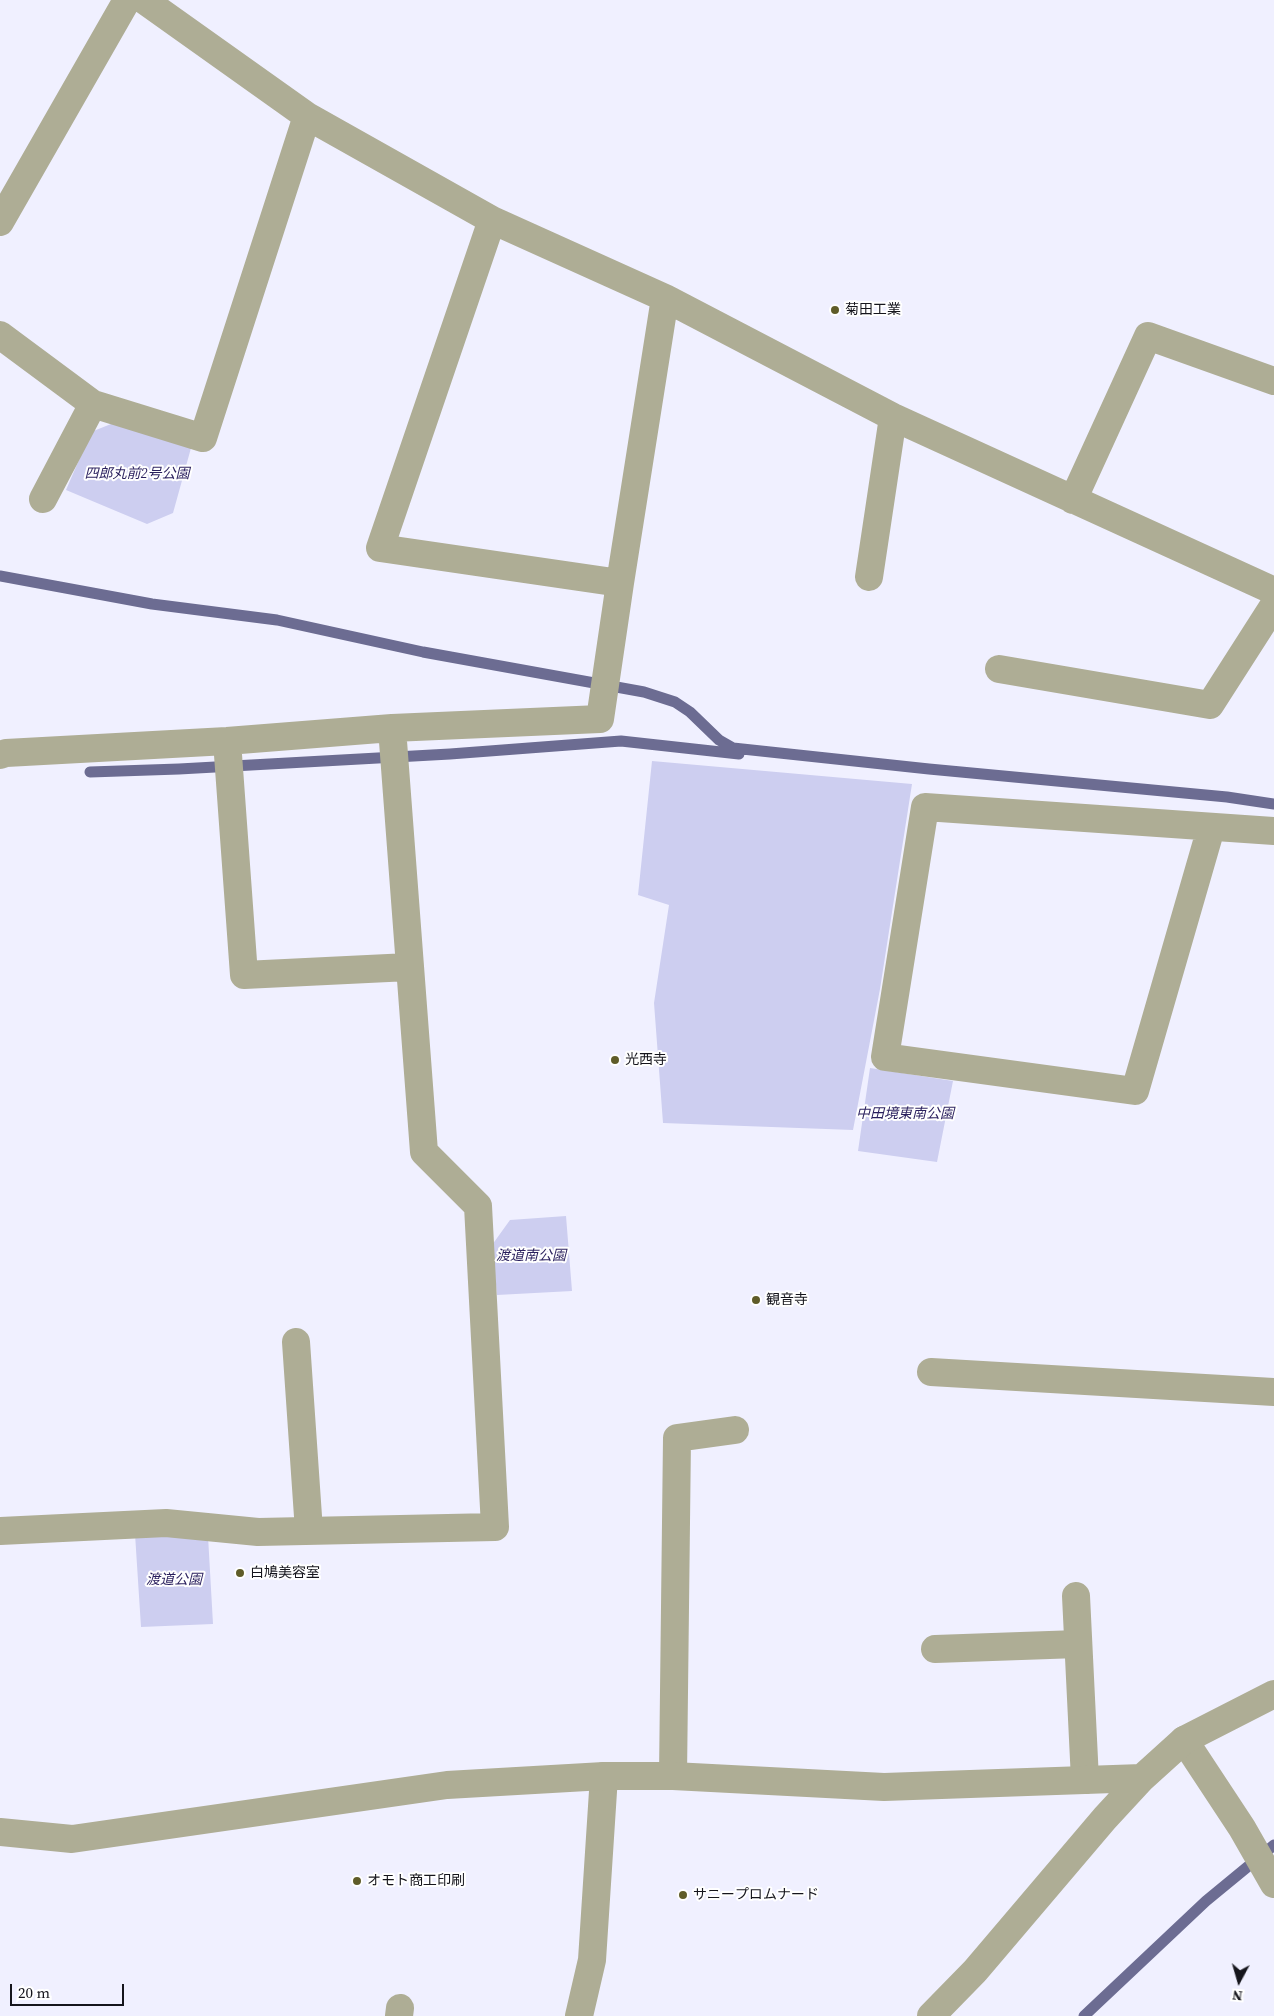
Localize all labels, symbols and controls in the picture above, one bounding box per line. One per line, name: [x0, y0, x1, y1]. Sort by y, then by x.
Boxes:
place label: 菊田工業: [845, 302, 901, 318]
marker: 菊田工業: [829, 304, 841, 316]
park label: 四郎丸前2号公園: [84, 466, 190, 482]
place label: 光西寺: [625, 1052, 667, 1068]
marker: 光西寺: [609, 1054, 621, 1066]
park label: 中田境東南公園: [856, 1106, 954, 1122]
park label: 渡道南公園: [496, 1248, 566, 1264]
place label: 観音寺: [766, 1292, 808, 1308]
marker: 観音寺: [750, 1294, 762, 1306]
place label: 白鳩美容室: [250, 1565, 320, 1581]
marker: 白鳩美容室: [234, 1567, 246, 1579]
park label: 渡道公園: [146, 1572, 202, 1588]
place label: オモト商工印刷: [367, 1873, 465, 1889]
marker: オモト商工印刷: [351, 1875, 363, 1887]
place label: サニープロムナード: [693, 1887, 819, 1903]
marker: サニープロムナード: [677, 1889, 689, 1901]
north arrow: [1214, 1956, 1264, 2006]
scale bar: [12, 1974, 126, 2006]
text: 20 m: [18, 1982, 50, 2003]
text: N: [1231, 1985, 1244, 2006]

